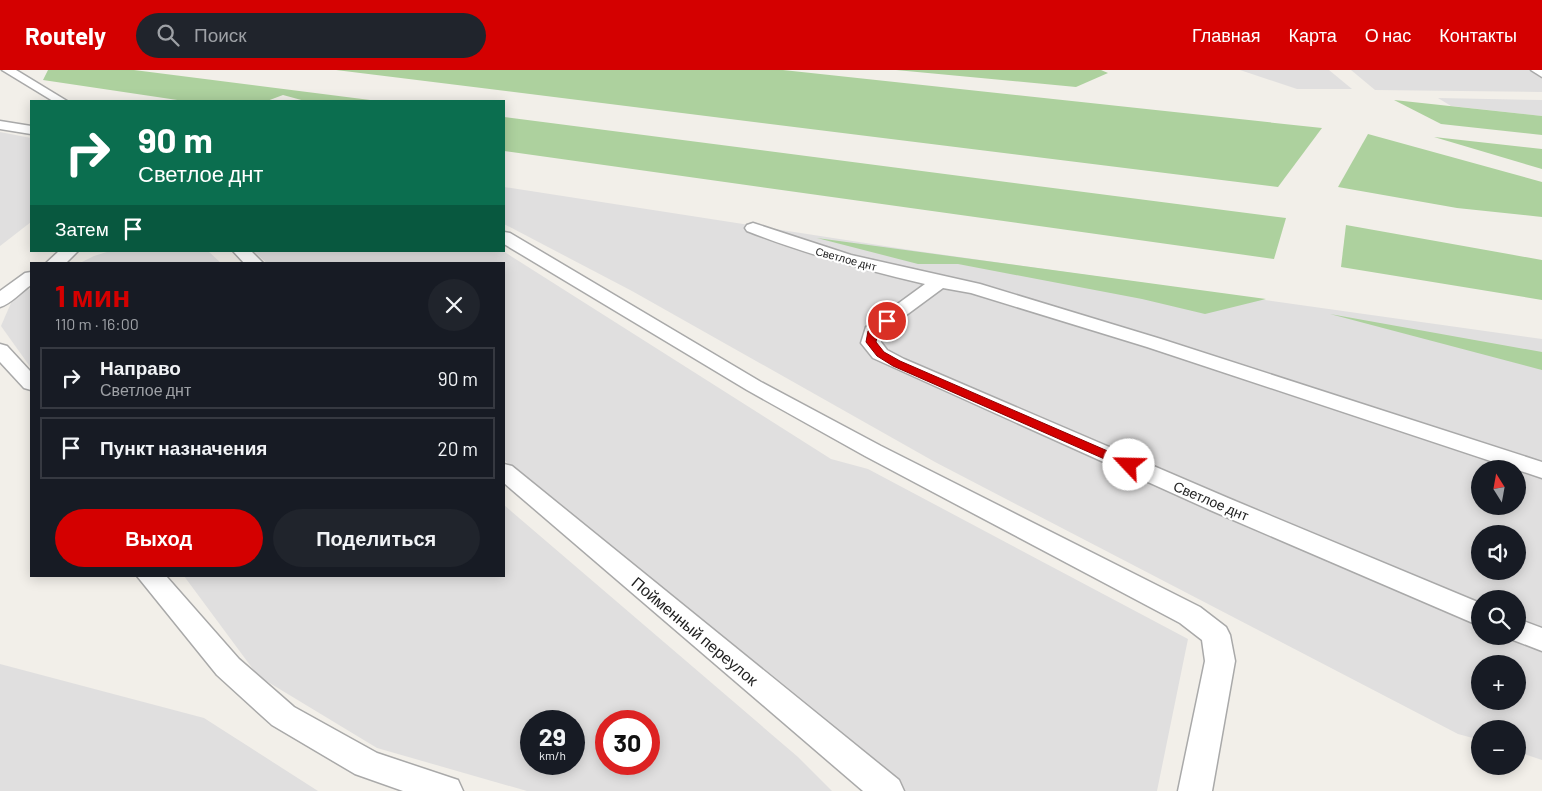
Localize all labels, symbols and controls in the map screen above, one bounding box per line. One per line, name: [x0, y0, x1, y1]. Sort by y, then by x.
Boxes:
search box: [136, 13, 486, 58]
text: Routely: [25, 21, 106, 50]
icon: search: [154, 21, 182, 49]
text: Поиск: [194, 23, 247, 46]
text: Главная: [1192, 24, 1261, 46]
text: Карта: [1289, 24, 1337, 46]
text: О нас: [1365, 24, 1411, 46]
text: Контакты: [1439, 24, 1517, 46]
text: 90 m: [138, 118, 213, 160]
icon: right: [55, 120, 120, 185]
text: Светлое днт: [138, 160, 263, 186]
icon: arrive: [119, 215, 147, 243]
text: Затем: [55, 217, 109, 240]
street label: Светлое днт: [814, 244, 878, 273]
text: 1 мин: [55, 277, 130, 313]
button: close: [428, 279, 480, 331]
pin: [866, 300, 908, 342]
icon: arrive: [873, 307, 901, 335]
text: 110 m · 16:00: [55, 314, 139, 333]
text: Направо: [100, 356, 181, 379]
icon: right: [57, 364, 85, 392]
text: 90 m: [438, 367, 478, 390]
text: Светлое днт: [100, 380, 191, 399]
icon: arrive: [57, 434, 85, 462]
text: Пункт назначения: [100, 436, 267, 459]
text: 20 m: [438, 437, 478, 460]
position arrow: [1102, 438, 1154, 490]
north arrow: [1471, 460, 1526, 515]
map controls: [1471, 460, 1526, 775]
street label: Светлое днт: [1171, 477, 1252, 524]
button: Выход: [55, 509, 263, 567]
button: Поделиться: [273, 509, 480, 567]
button: sound: [1471, 525, 1526, 580]
street label: Пойменный переулок: [628, 572, 763, 690]
button: search: [1471, 590, 1526, 645]
button: +: [1471, 655, 1526, 710]
speed limit sign: 30: [595, 710, 660, 775]
button: −: [1471, 720, 1526, 775]
text: 29: [539, 721, 566, 751]
text: km/h: [539, 748, 566, 762]

